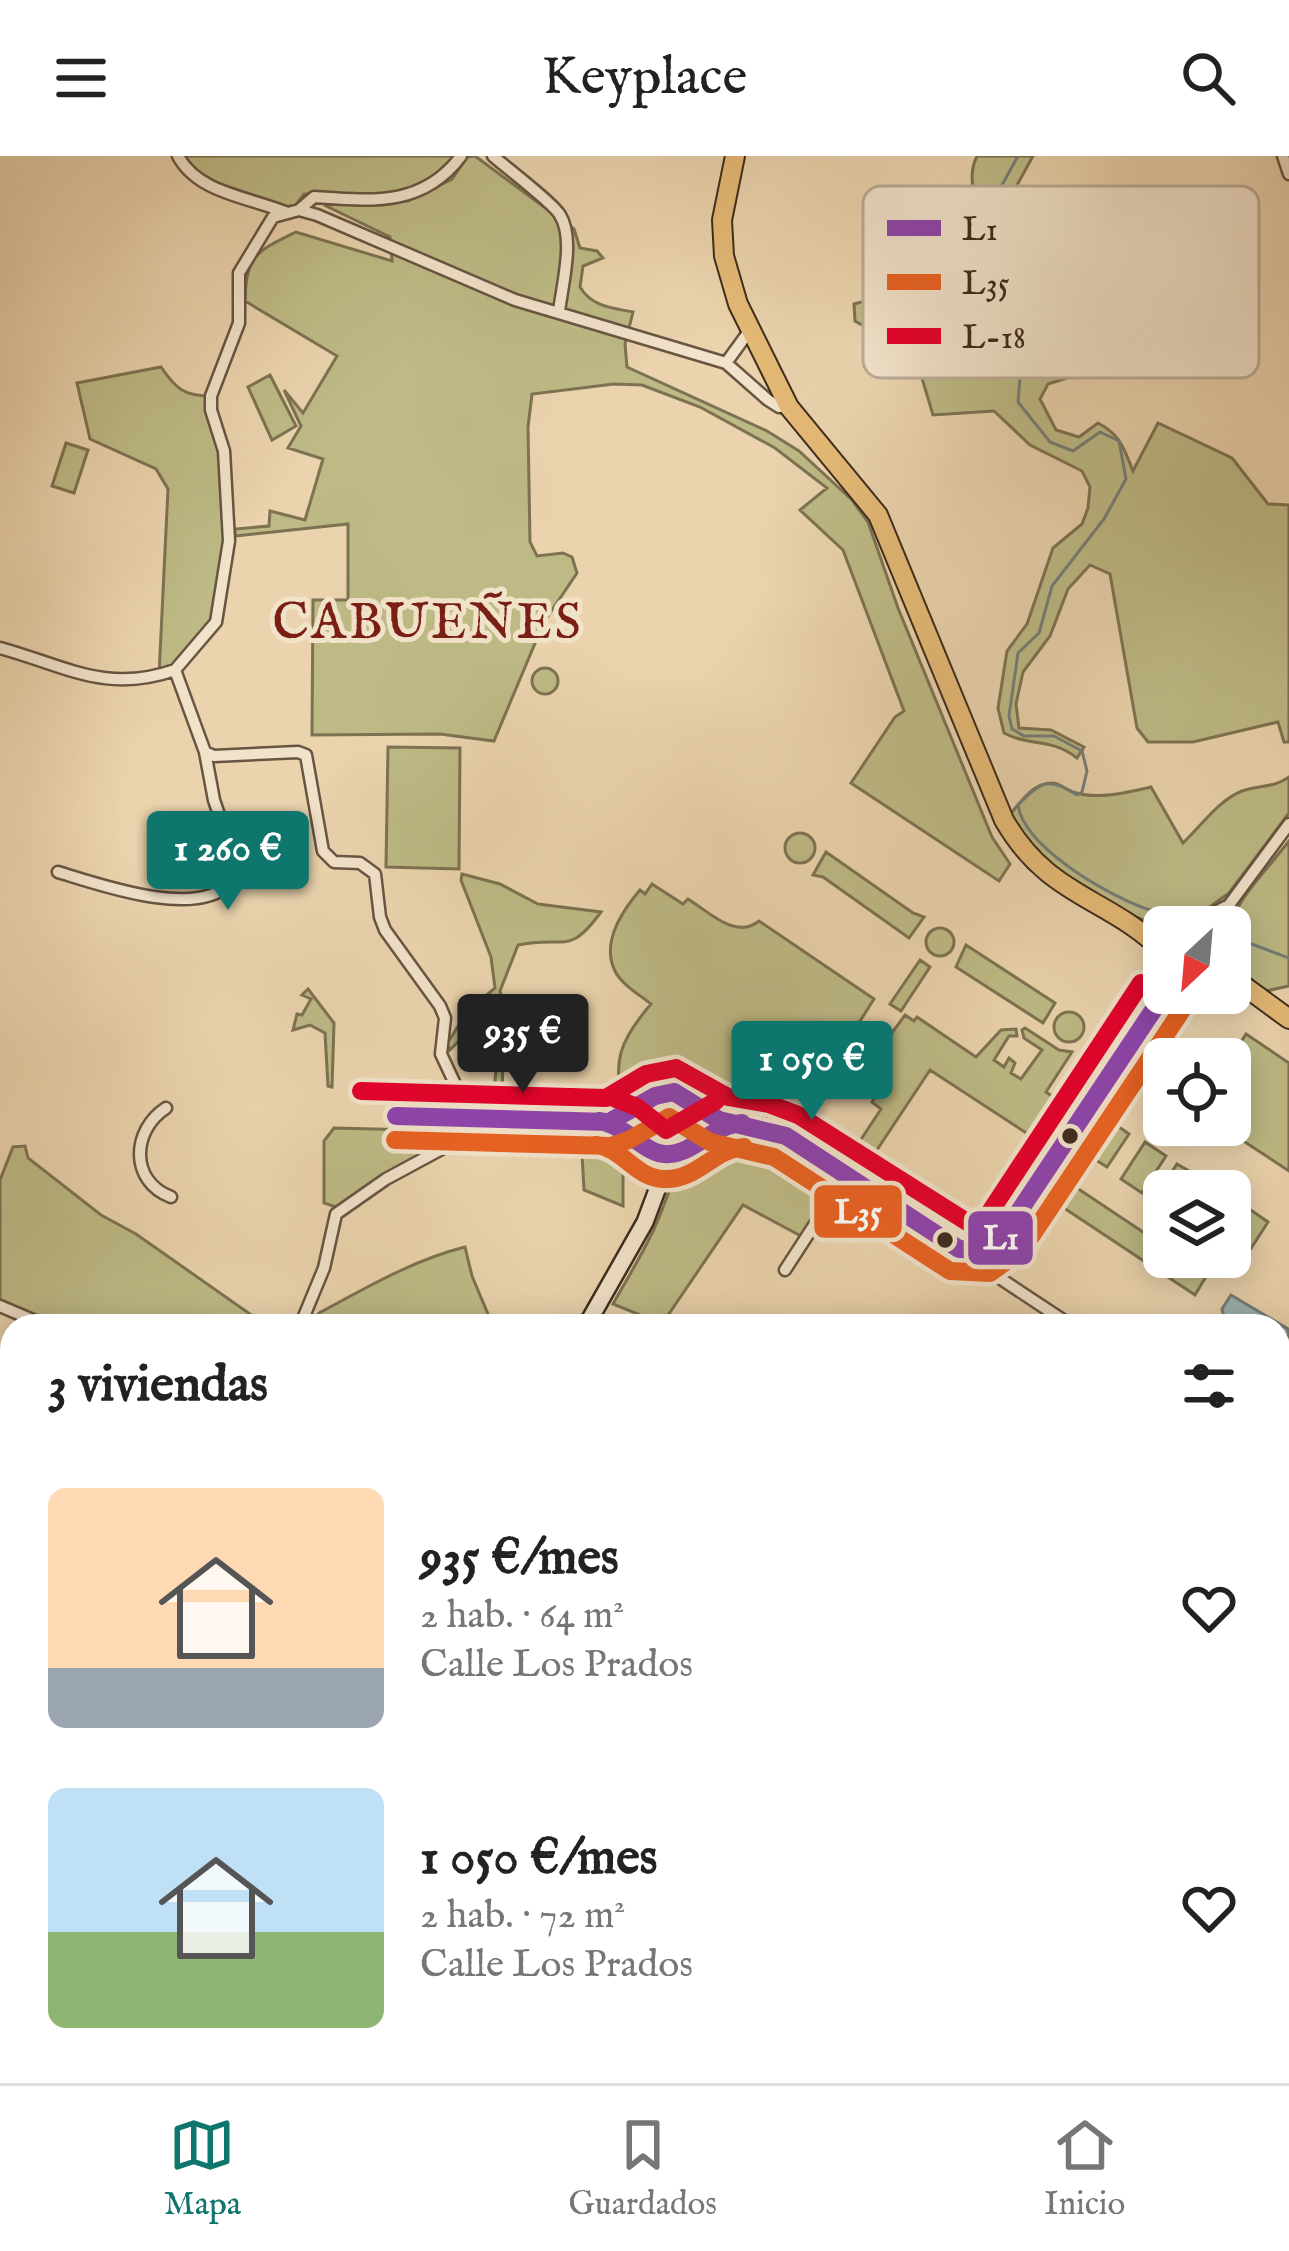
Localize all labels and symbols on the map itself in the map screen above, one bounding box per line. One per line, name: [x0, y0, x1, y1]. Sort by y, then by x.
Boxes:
legend: [863, 186, 1259, 378]
text: L1: [962, 210, 998, 252]
text: L35: [962, 264, 1010, 306]
text: L-18: [962, 318, 1026, 360]
district label: CABUEÑES: [272, 591, 584, 657]
pin: 1 260 €: [117, 811, 339, 913]
north arrow: [1143, 906, 1251, 1014]
pin: 935 €: [439, 994, 607, 1096]
pin: 1 050 €: [701, 1021, 923, 1123]
unlabelled marker: [1059, 1125, 1081, 1147]
line badge: L35: [812, 1183, 904, 1240]
text: L35: [834, 1193, 882, 1235]
line badge: L1: [966, 1209, 1035, 1267]
text: L1: [983, 1219, 1019, 1261]
unlabelled marker: [934, 1229, 956, 1251]

